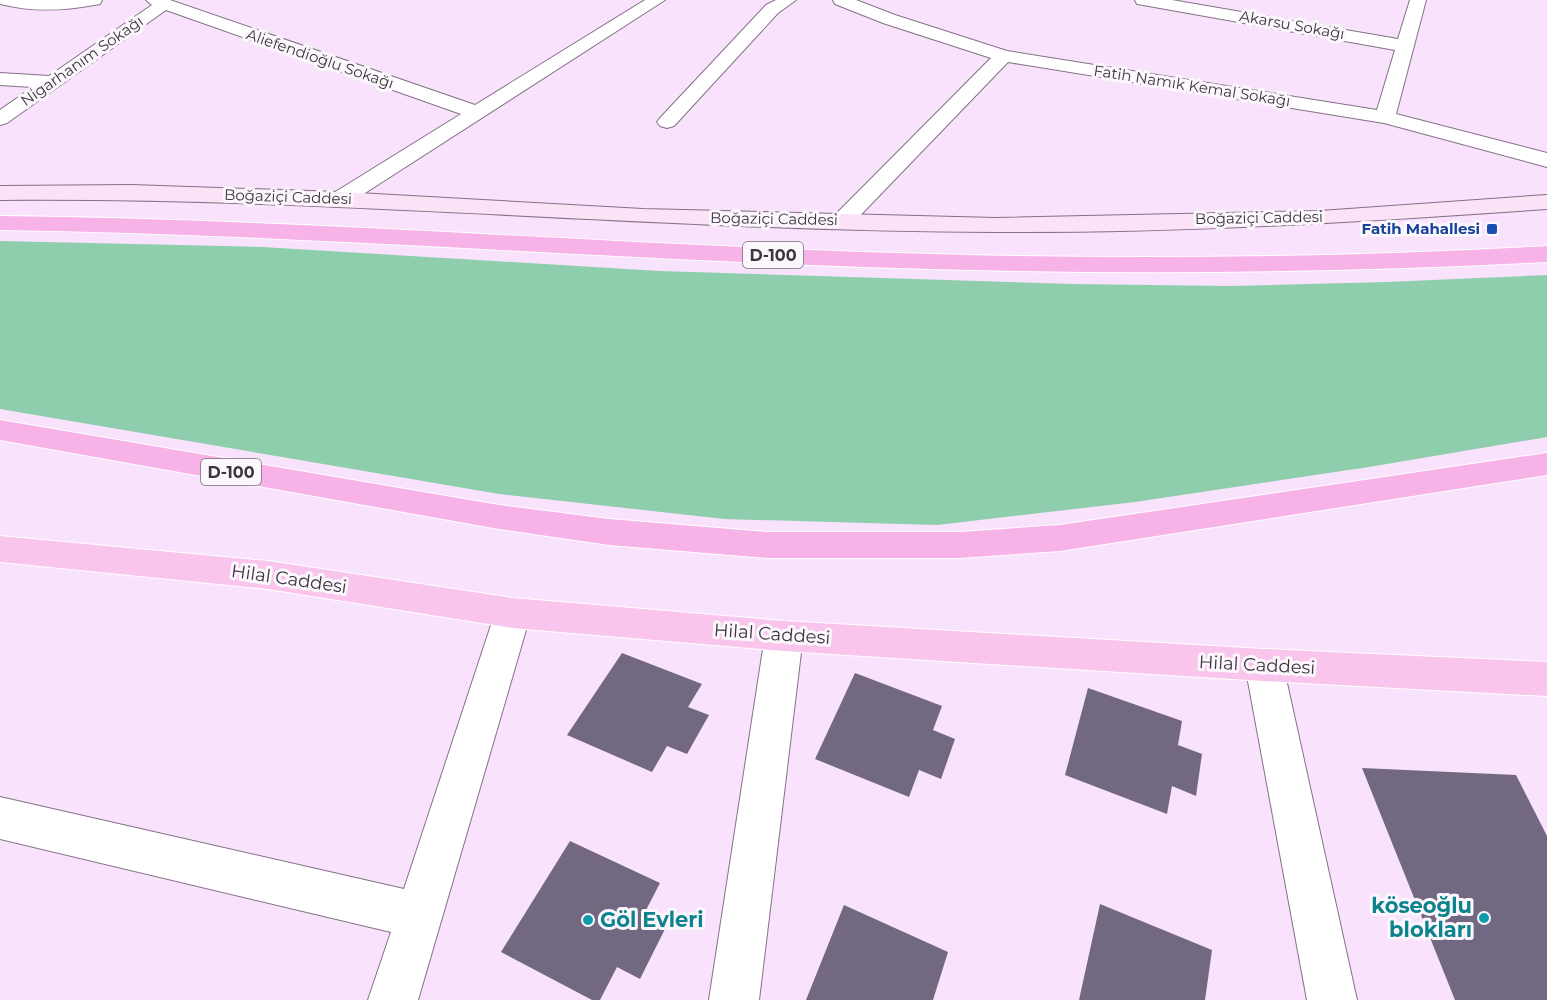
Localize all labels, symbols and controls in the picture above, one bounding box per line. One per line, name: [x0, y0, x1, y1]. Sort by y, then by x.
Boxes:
street label: Akarsu Sokağı: [1238, 6, 1346, 43]
street label: Nigarhanım Sokağı: [17, 11, 147, 110]
street label: Aliefendioğlu Sokağı: [244, 24, 396, 93]
street label: Fatih Namık Kemal Sokağı: [1092, 61, 1292, 110]
street label: Boğaziçi Caddesi: [224, 185, 352, 208]
street label: Boğaziçi Caddesi: [1195, 207, 1323, 228]
street label: Boğaziçi Caddesi: [710, 208, 838, 229]
place label: Fatih Mahallesi: [1362, 219, 1480, 238]
marker: Fatih Mahallesi: [1485, 222, 1499, 236]
road number: D-100: [743, 242, 803, 268]
road number: D-100: [201, 459, 261, 485]
street label: Hilal Caddesi: [230, 560, 348, 598]
street label: Hilal Caddesi: [713, 619, 831, 649]
street label: Hilal Caddesi: [1198, 651, 1316, 679]
place label: köseoğlu blokları: [1371, 893, 1472, 942]
place label: Göl Evleri: [600, 907, 704, 932]
marker: köseoğlu blokları: [1477, 911, 1491, 925]
marker: Göl Evleri: [581, 913, 595, 927]

